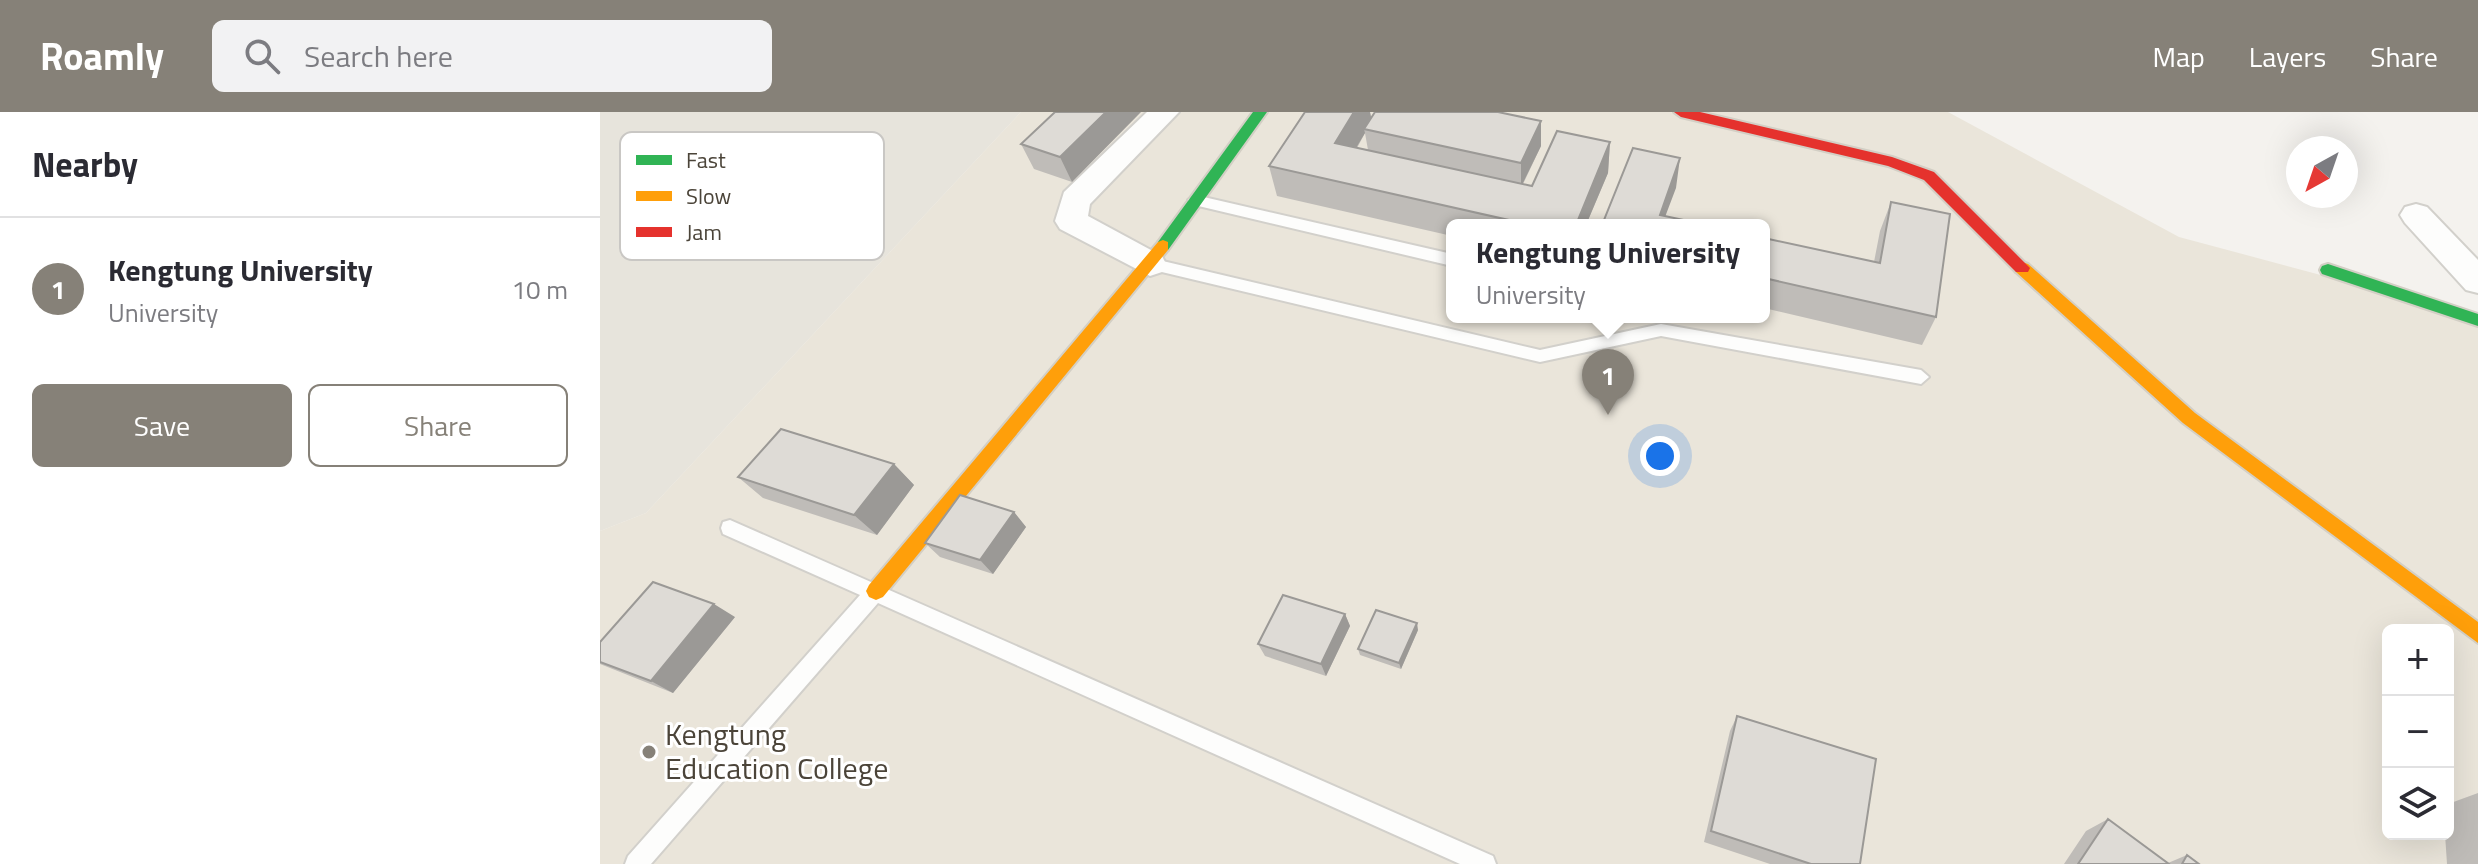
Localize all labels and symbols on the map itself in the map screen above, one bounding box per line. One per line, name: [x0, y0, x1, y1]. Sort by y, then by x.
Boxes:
legend: [620, 132, 884, 260]
north arrow: [2286, 136, 2358, 208]
text: Fast: [686, 143, 726, 177]
text: Slow: [686, 179, 732, 213]
text: Jam: [686, 215, 722, 249]
pin: 1: [1582, 349, 1634, 415]
your location: [1640, 436, 1680, 476]
place label: Kengtung Education College: [665, 711, 888, 791]
marker: Kengtung Education College: [640, 743, 658, 761]

